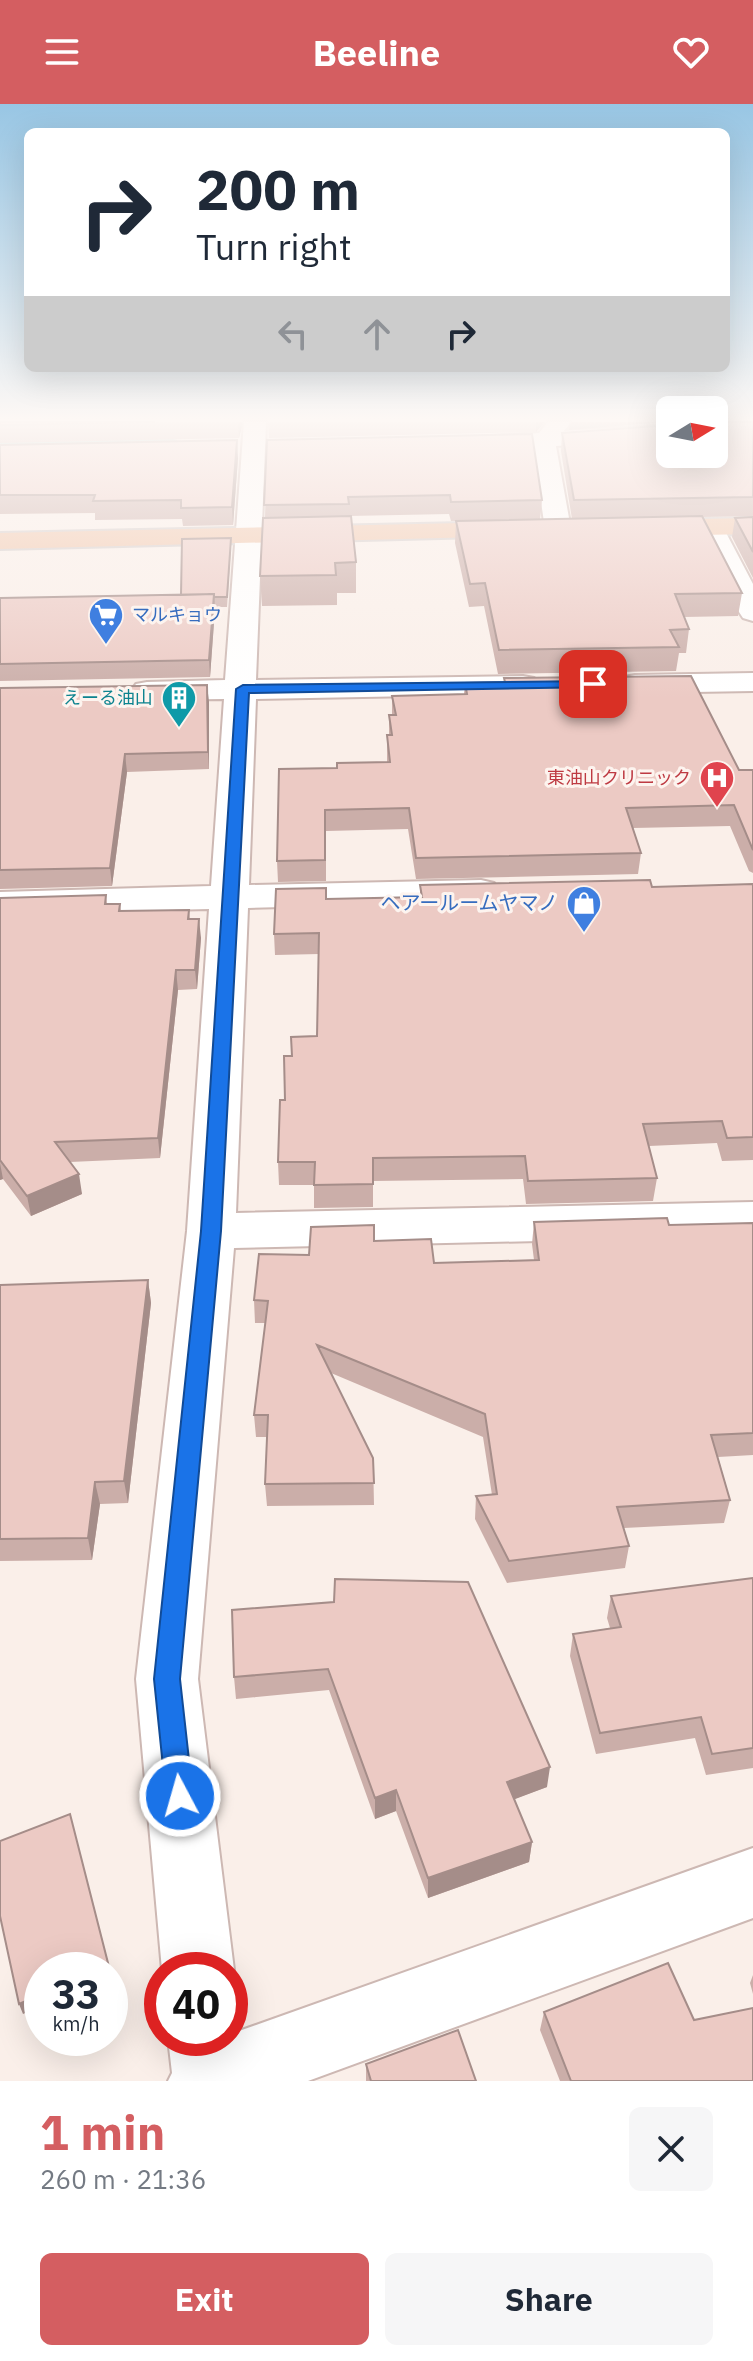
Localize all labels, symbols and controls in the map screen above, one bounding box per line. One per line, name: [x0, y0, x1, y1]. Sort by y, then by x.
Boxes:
text: Beeline: [313, 29, 440, 76]
icon: menu: [40, 30, 84, 74]
icon: heart: [669, 30, 713, 74]
text: 200 m: [196, 153, 360, 225]
icon: right: [64, 160, 168, 264]
text: Turn right: [196, 223, 352, 270]
icon: left: [271, 312, 315, 356]
icon: ahead: [355, 312, 399, 356]
icon: right: [439, 312, 483, 356]
north arrow: [656, 396, 728, 468]
map controls: [656, 396, 728, 468]
supermarket icon: マルキョウ: [87, 596, 125, 646]
place label: マルキョウ: [132, 603, 222, 626]
pin: [559, 650, 627, 718]
icon: arrive: [571, 662, 615, 706]
building icon: えーる油山: [160, 679, 198, 729]
place label: えーる油山: [63, 686, 153, 709]
hospital icon: 東油山クリニック: [698, 759, 736, 809]
place label: 東油山クリニック: [547, 766, 691, 789]
shop icon: ヘアールームヤマノ: [565, 884, 603, 934]
place label: ヘアールームヤマノ: [380, 889, 558, 916]
position arrow: [138, 1754, 222, 1838]
speed limit sign: 40: [144, 1952, 248, 2056]
text: 33: [52, 1968, 100, 2020]
text: km/h: [52, 2010, 100, 2037]
text: 1 min: [40, 2101, 165, 2163]
button: close: [629, 2107, 713, 2191]
text: 260 m · 21:36: [40, 2162, 206, 2196]
button: Exit: [40, 2253, 369, 2345]
button: Share: [385, 2253, 713, 2345]

